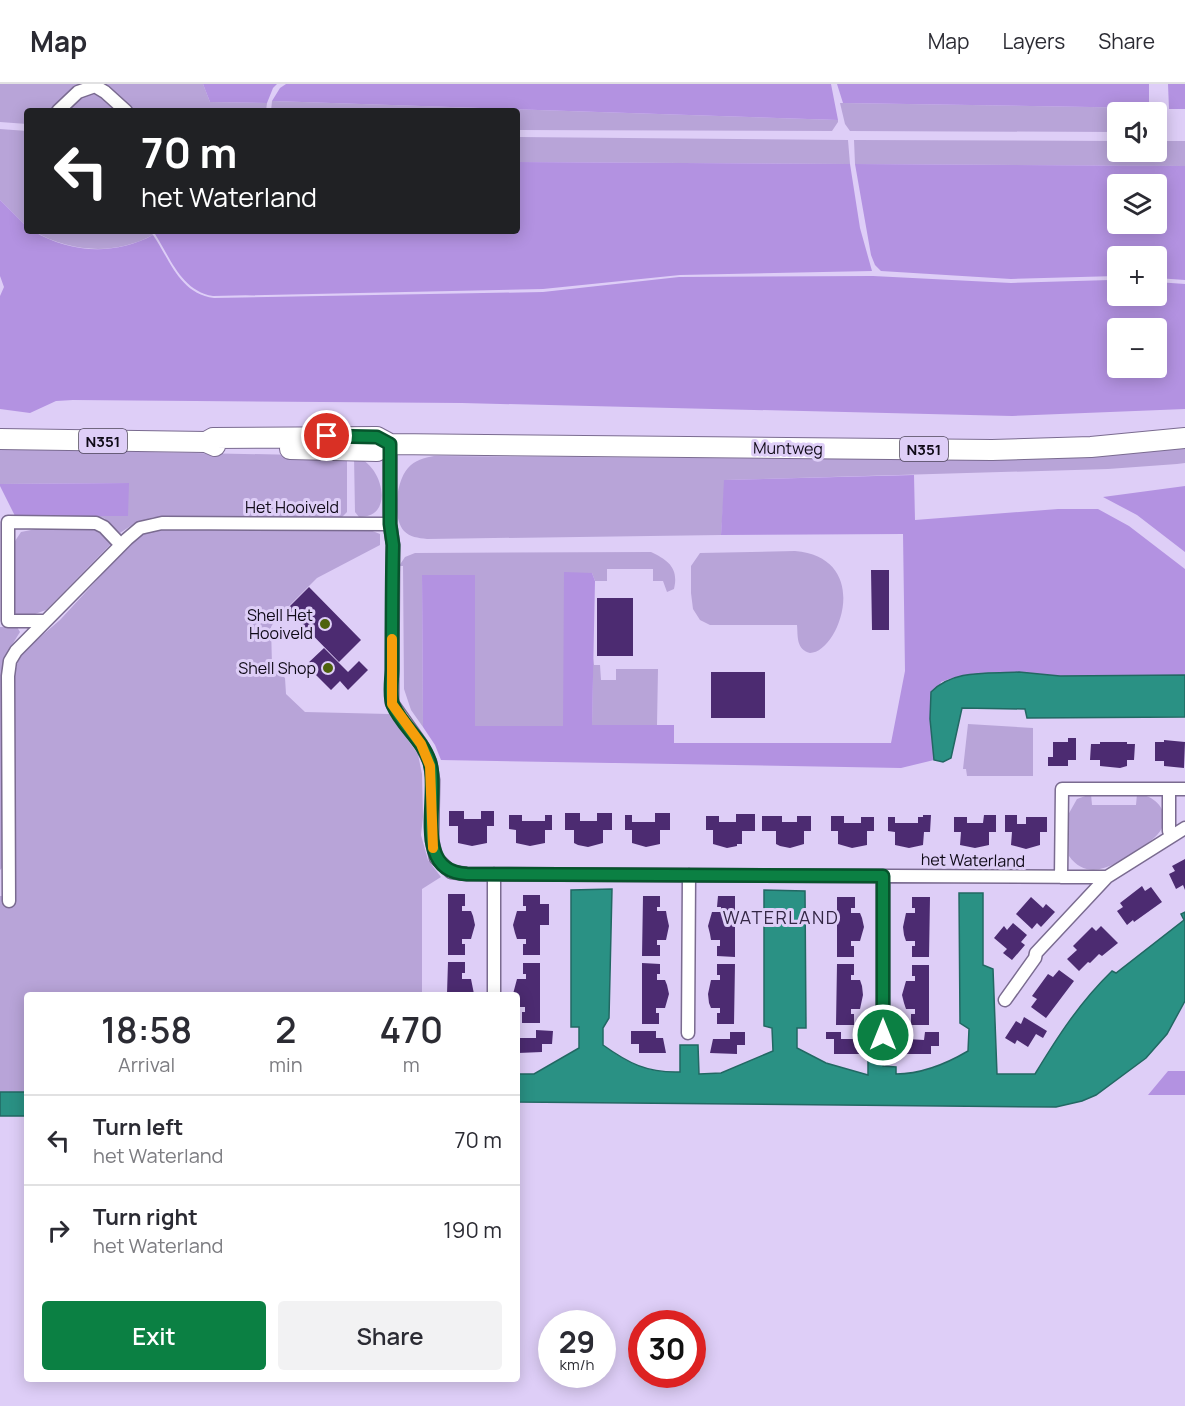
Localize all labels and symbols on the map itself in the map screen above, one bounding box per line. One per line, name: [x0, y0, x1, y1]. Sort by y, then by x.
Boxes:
pin: [301, 410, 352, 461]
road number: N351: [79, 429, 127, 453]
street label: Muntweg: [753, 436, 823, 460]
road number: N351: [900, 437, 948, 461]
street label: Het Hooiveld: [245, 496, 339, 518]
place label: Shell Het Hooiveld: [247, 604, 313, 644]
marker: Shell Het Hooiveld: [318, 617, 332, 631]
place label: Shell Shop: [238, 657, 316, 679]
marker: Shell Shop: [321, 661, 335, 675]
street label: het Waterland: [921, 848, 1025, 872]
district label: WATERLAND: [723, 905, 839, 929]
position arrow: [851, 1003, 915, 1067]
speed limit sign: 30: [628, 1310, 706, 1388]

